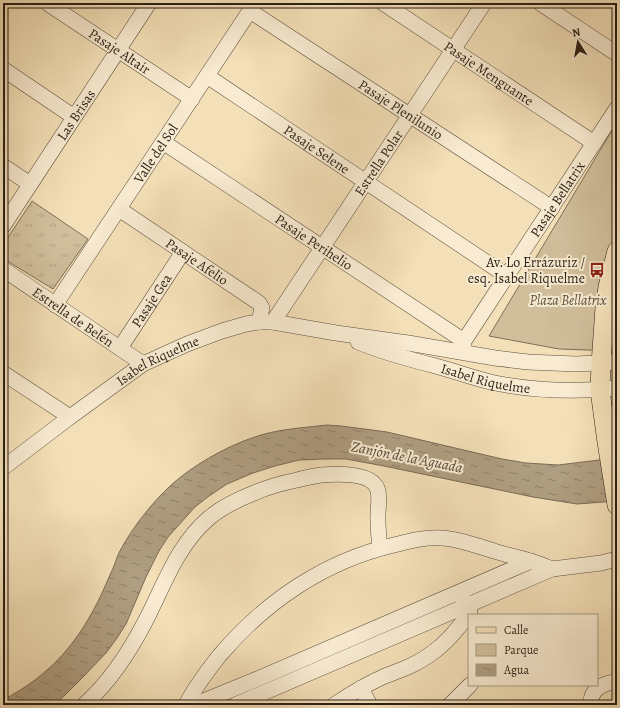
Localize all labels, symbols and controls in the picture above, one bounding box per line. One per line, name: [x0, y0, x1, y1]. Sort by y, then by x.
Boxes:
north arrow: [558, 22, 598, 62]
street label: Pasaje Altair: [85, 24, 154, 79]
text: N: [571, 25, 582, 41]
street label: Pasaje Menguante: [440, 37, 537, 110]
street label: Pasaje Plenilunio: [355, 75, 446, 144]
street label: Las Brisas: [53, 86, 100, 144]
street label: Valle del Sol: [129, 120, 183, 188]
street label: Pasaje Selene: [280, 121, 353, 179]
street label: Estrella Polar: [350, 126, 408, 200]
street label: Pasaje Bellatrix: [526, 157, 590, 241]
street label: Pasaje Perihelio: [271, 210, 356, 275]
street label: Pasaje Afelio: [162, 234, 232, 290]
place label: Av. Lo Errázuriz / esq. Isabel Riquelme: [468, 253, 585, 288]
bus stop icon: Av. Lo Errázuriz / esq. Isabel Riquelme: [588, 261, 606, 279]
street label: Pasaje Gea: [127, 270, 177, 331]
street label: Estrella de Belén: [29, 283, 118, 352]
park label: Plaza Bellatrix: [529, 291, 607, 310]
street label: Isabel Riquelme: [113, 331, 202, 390]
street label: Isabel Riquelme: [439, 359, 531, 398]
water label: Zanjón de la Aguada: [350, 436, 465, 478]
legend: [468, 614, 598, 686]
text: Calle: [504, 622, 528, 638]
text: Parque: [504, 642, 539, 658]
text: Agua: [503, 662, 530, 678]

